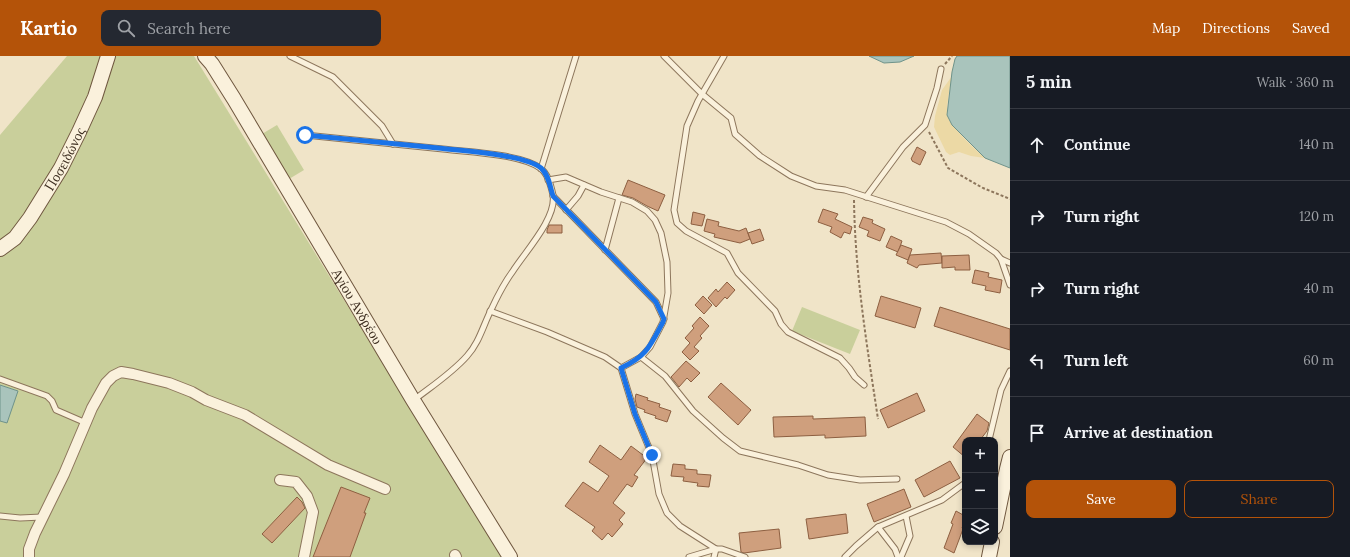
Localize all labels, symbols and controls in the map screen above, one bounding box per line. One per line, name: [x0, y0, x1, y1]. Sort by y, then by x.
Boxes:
search box: [101, 10, 381, 46]
text: Kartio: [20, 16, 77, 40]
icon: search: [115, 17, 137, 39]
text: Search here: [147, 19, 231, 38]
text: Map: [1152, 19, 1180, 37]
text: Directions: [1202, 19, 1270, 37]
text: Saved: [1292, 19, 1330, 37]
text: 5 min: [1026, 71, 1072, 93]
text: Walk · 360 m: [1256, 74, 1334, 91]
street label: Ποσειδώνος: [40, 124, 89, 194]
route start: [296, 126, 314, 144]
icon: ahead: [1026, 134, 1048, 156]
text: Continue: [1064, 135, 1130, 154]
text: 140 m: [1299, 136, 1334, 153]
icon: right: [1026, 206, 1048, 228]
text: Turn right: [1064, 207, 1140, 226]
text: 120 m: [1299, 208, 1334, 225]
street label: Αγίου Ανδρέου: [328, 265, 387, 348]
icon: right: [1026, 278, 1048, 300]
text: Turn right: [1064, 279, 1140, 298]
text: 40 m: [1304, 280, 1334, 297]
icon: left: [1026, 350, 1048, 372]
text: Turn left: [1064, 351, 1128, 370]
text: 60 m: [1303, 352, 1334, 369]
icon: arrive: [1026, 422, 1048, 444]
text: Arrive at destination: [1064, 423, 1213, 442]
map controls: [962, 437, 998, 545]
button: +: [962, 437, 998, 473]
route end: [643, 446, 661, 464]
button: −: [962, 473, 998, 509]
button: Save: [1026, 480, 1176, 518]
button: Share: [1184, 480, 1334, 518]
button: layers: [962, 509, 998, 545]

